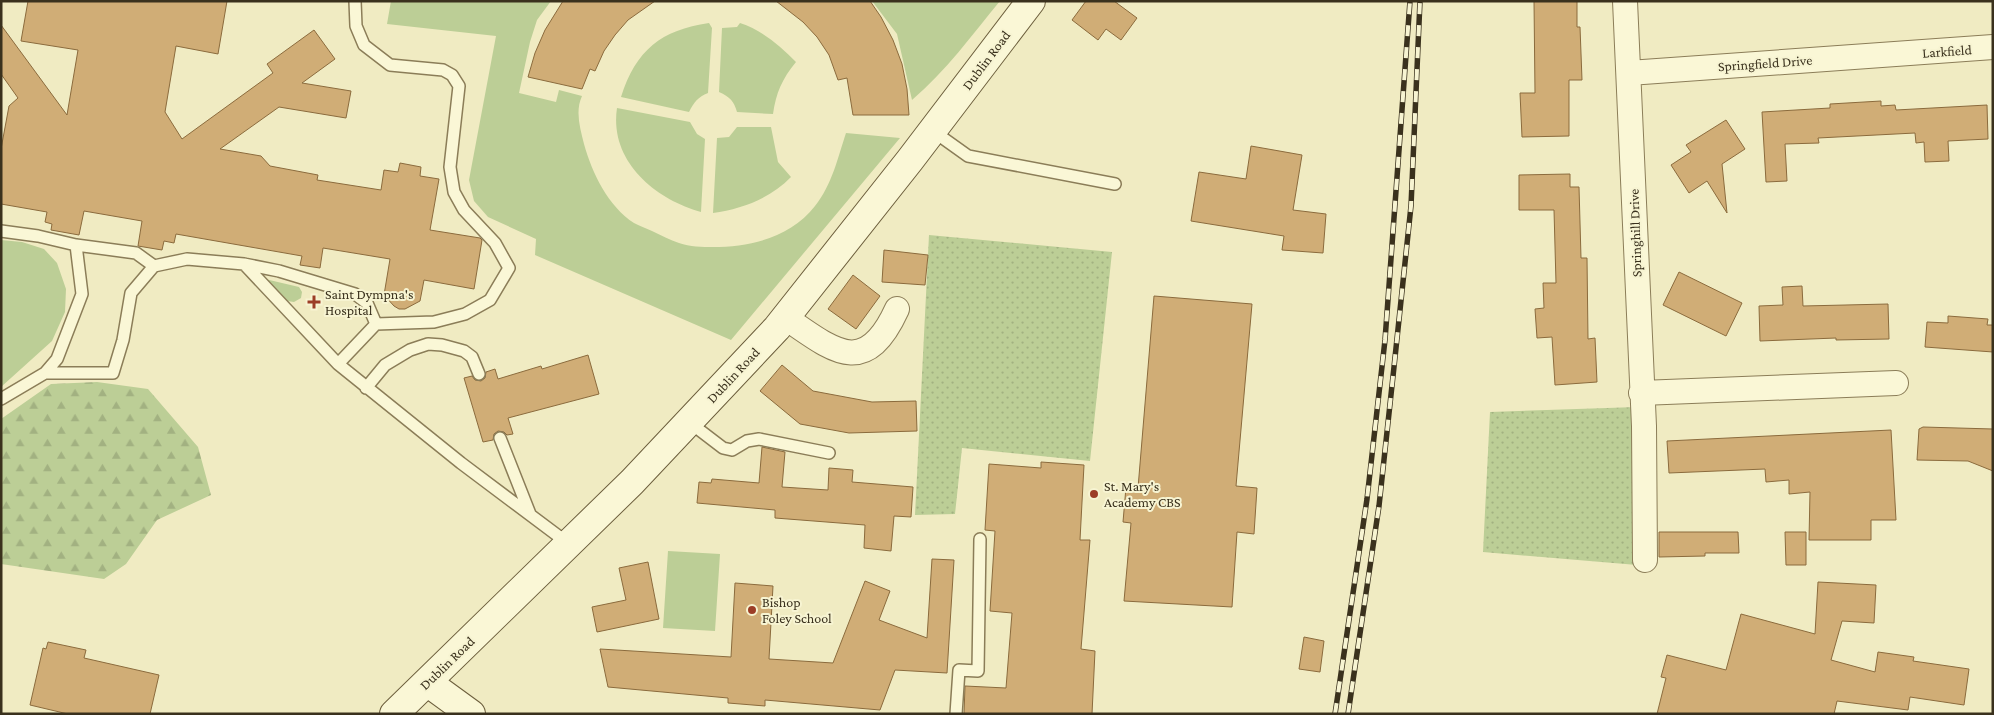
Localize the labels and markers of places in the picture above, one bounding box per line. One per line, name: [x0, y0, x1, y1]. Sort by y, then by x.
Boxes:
place label: Saint Dympna's Hospital: [325, 286, 414, 318]
marker: Saint Dympna's Hospital: [307, 295, 321, 309]
place label: St. Mary's Academy CBS: [1104, 478, 1181, 510]
marker: St. Mary's Academy CBS: [1088, 488, 1100, 500]
place label: Bishop Foley School: [762, 594, 832, 626]
marker: Bishop Foley School: [746, 604, 758, 616]

